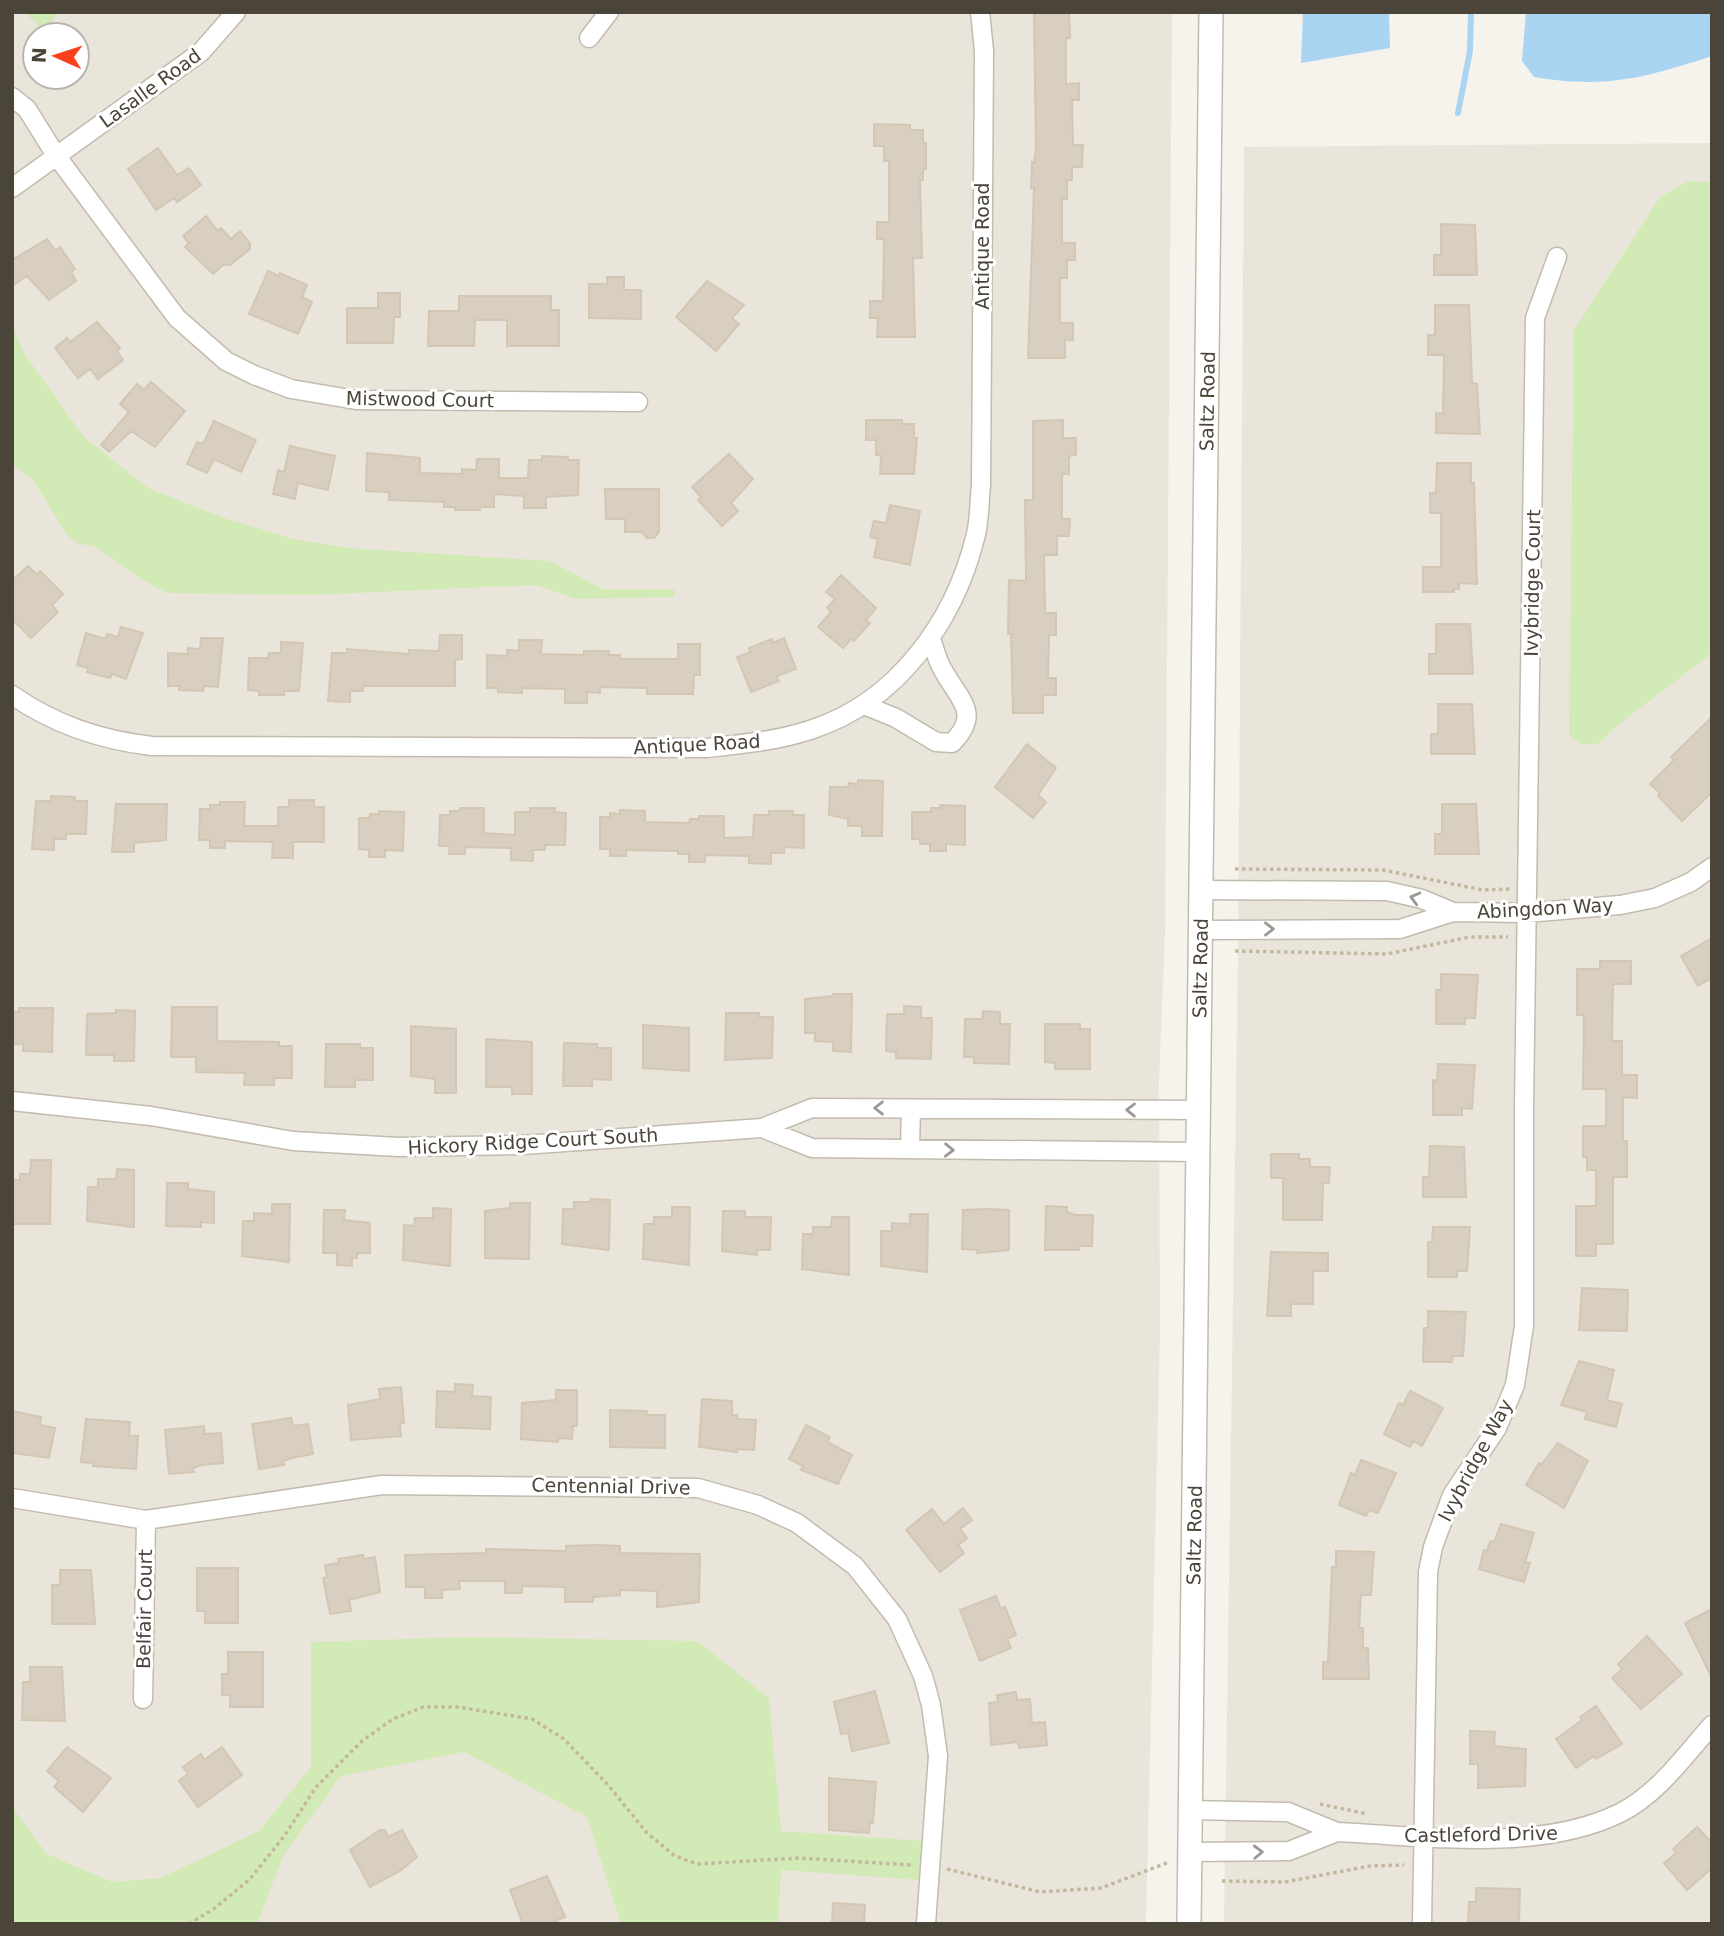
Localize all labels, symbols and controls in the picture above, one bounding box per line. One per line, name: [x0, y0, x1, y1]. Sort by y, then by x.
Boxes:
north arrow: [21, 21, 91, 91]
street label: Lasalle Road: [95, 44, 205, 132]
text: N: [28, 47, 50, 64]
street label: Antique Road: [971, 182, 993, 310]
street label: Saltz Road: [1195, 351, 1219, 451]
street label: Mistwood Court: [346, 387, 494, 411]
street label: Ivybridge Court: [1520, 509, 1544, 657]
street label: Antique Road: [633, 730, 761, 758]
one-way arrow: [1409, 892, 1421, 906]
street label: Abingdon Way: [1476, 893, 1614, 923]
street label: Saltz Road: [1188, 918, 1212, 1018]
one-way arrow: [1264, 921, 1275, 937]
one-way arrow: [873, 1100, 883, 1116]
one-way arrow: [1125, 1103, 1136, 1118]
street label: Hickory Ridge Court South: [407, 1123, 659, 1159]
one-way arrow: [944, 1142, 954, 1158]
street label: Ivybridge Way: [1433, 1395, 1517, 1525]
street label: Centennial Drive: [531, 1474, 691, 1498]
street label: Saltz Road: [1182, 1485, 1206, 1585]
street label: Belfair Court: [132, 1549, 156, 1669]
street label: Castleford Drive: [1404, 1822, 1558, 1846]
one-way arrow: [1253, 1845, 1264, 1860]

